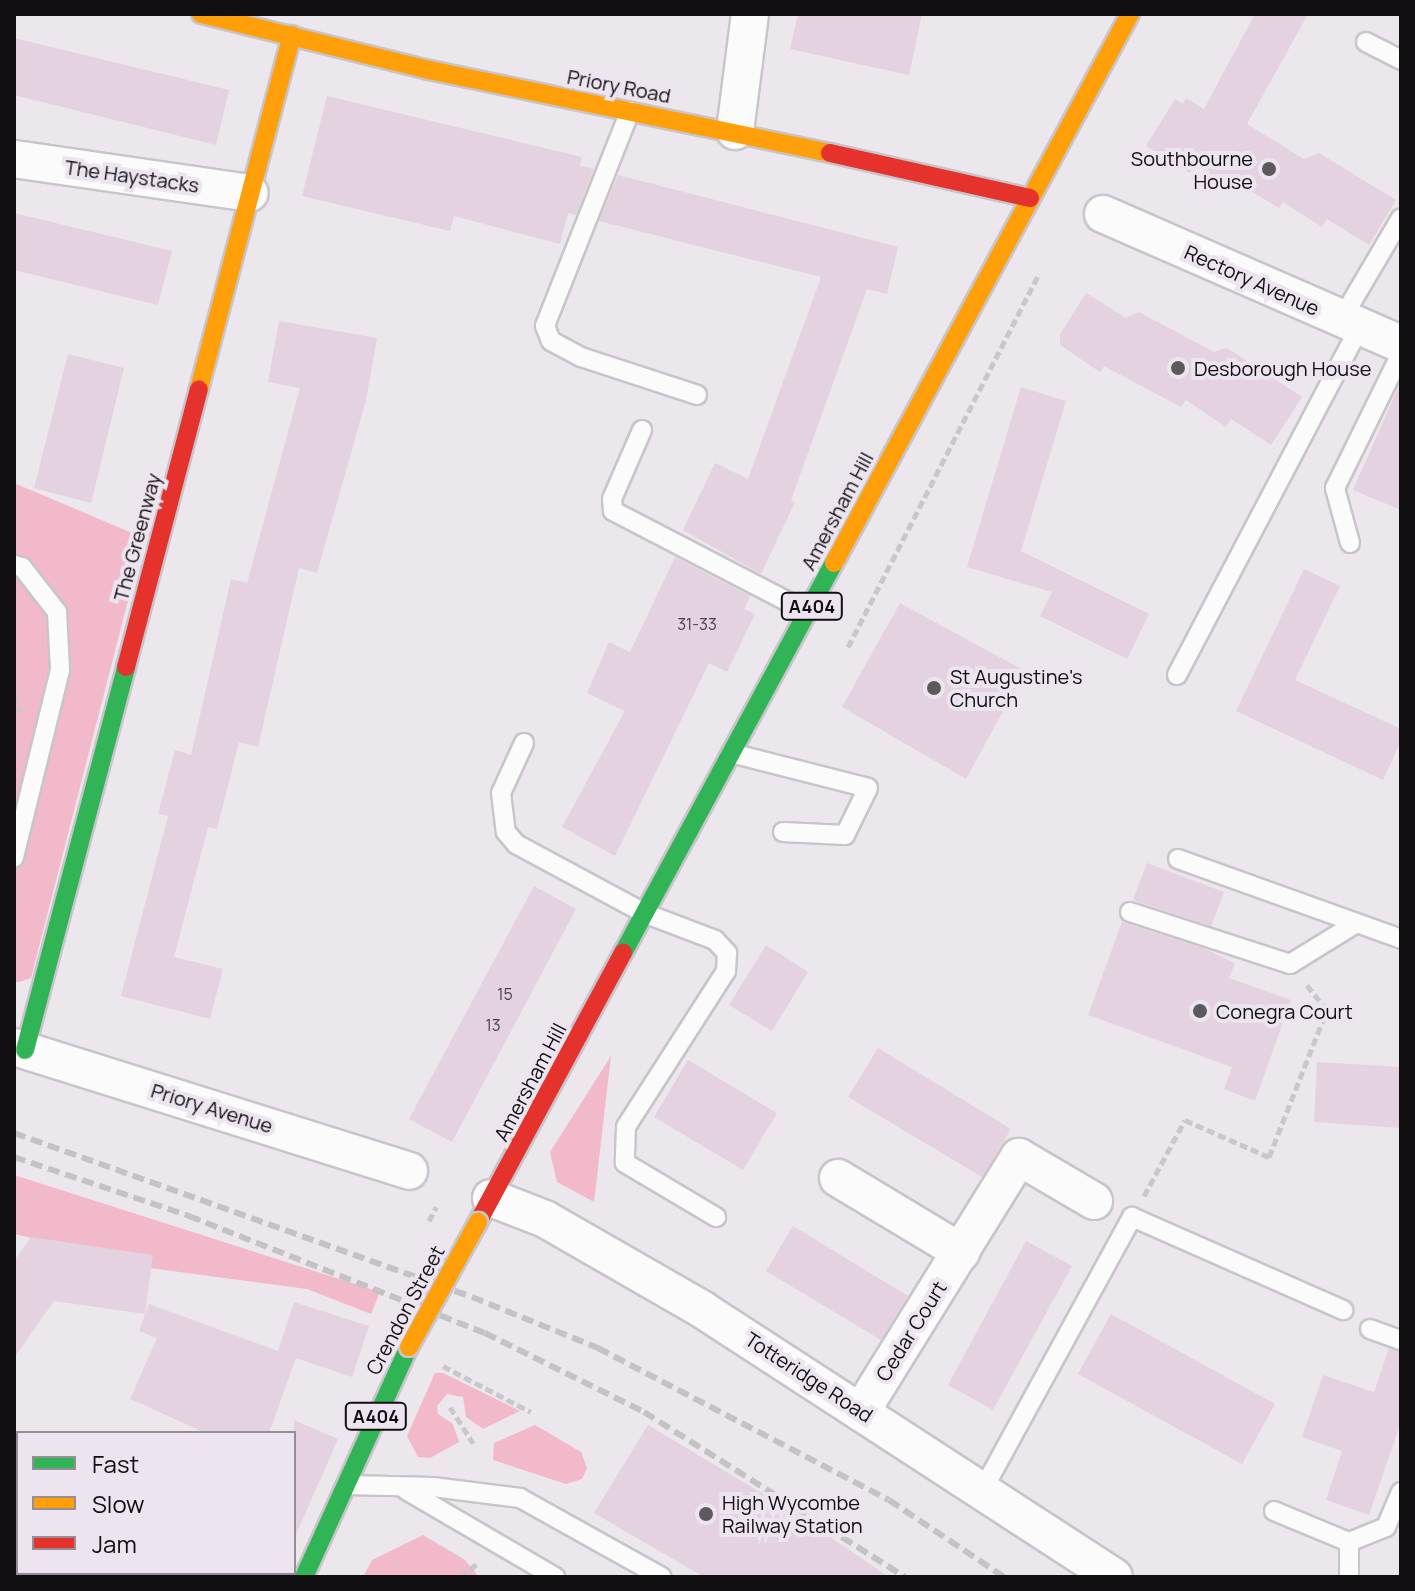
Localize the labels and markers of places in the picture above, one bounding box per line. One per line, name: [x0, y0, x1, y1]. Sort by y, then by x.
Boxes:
place label: Southbourne House: [1131, 146, 1253, 193]
marker: Southbourne House: [1260, 160, 1278, 178]
place label: Desborough House: [1194, 356, 1371, 380]
marker: Desborough House: [1169, 359, 1187, 377]
place label: St Augustine's Church: [950, 664, 1082, 711]
marker: St Augustine's Church: [925, 679, 943, 697]
place label: Conegra Court: [1216, 999, 1353, 1023]
marker: Conegra Court: [1191, 1002, 1209, 1020]
place label: High Wycombe Railway Station: [722, 1490, 863, 1537]
marker: High Wycombe Railway Station: [697, 1505, 715, 1523]

